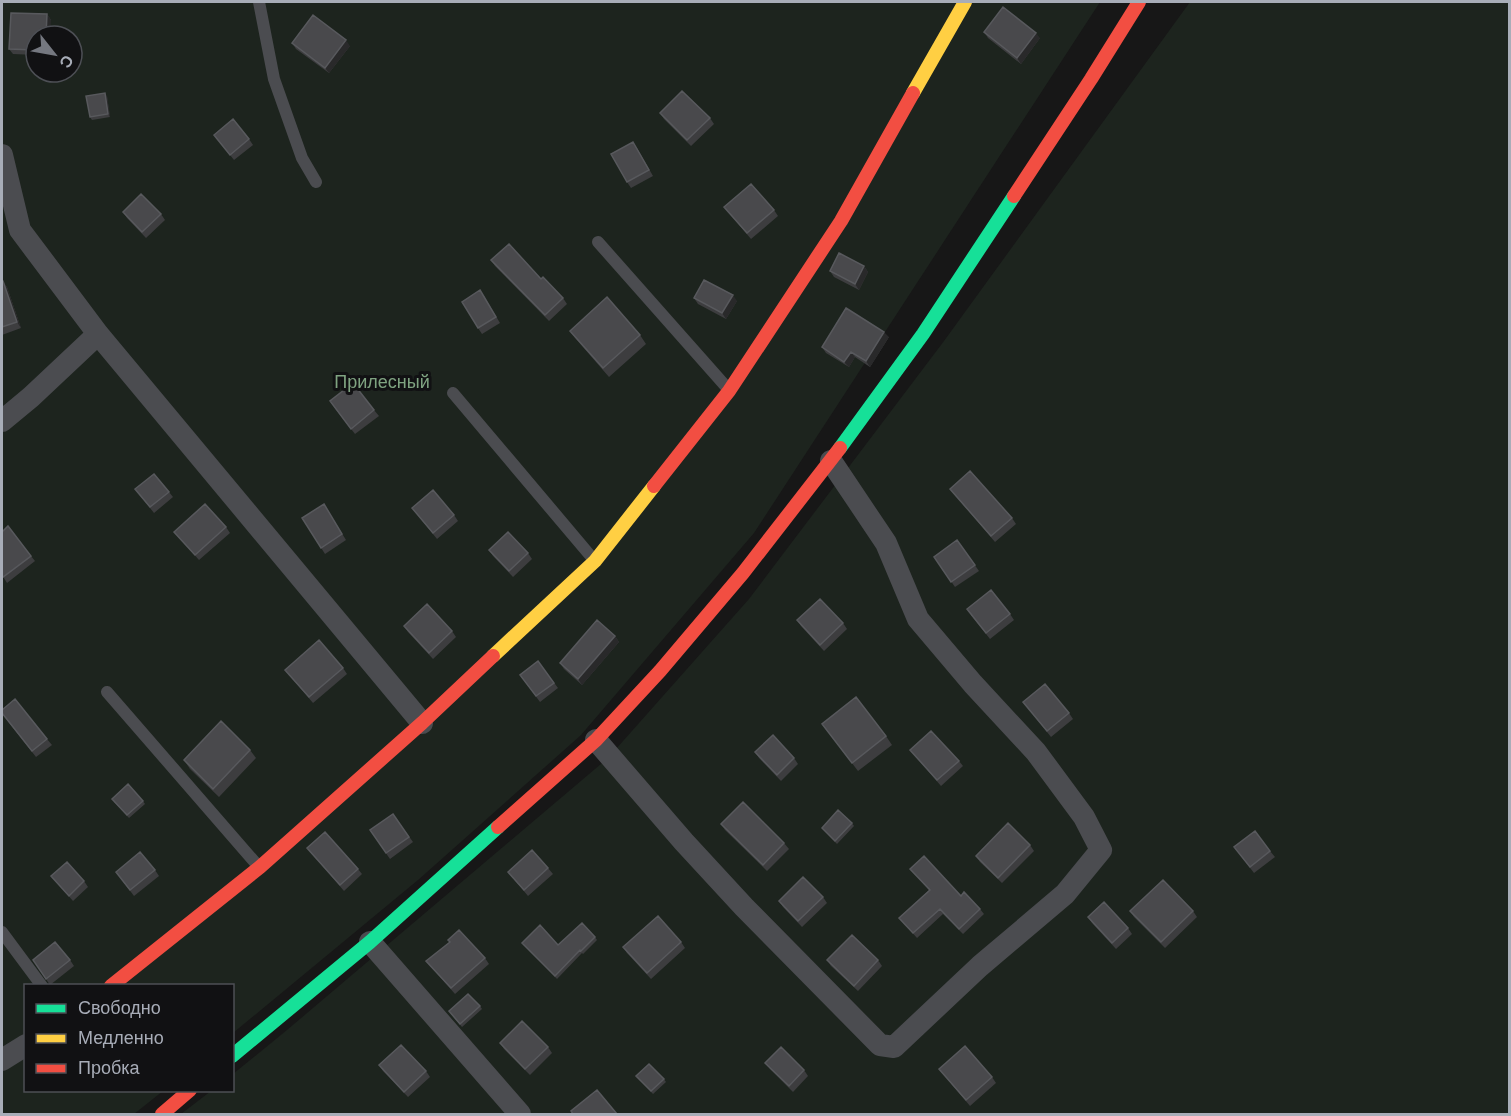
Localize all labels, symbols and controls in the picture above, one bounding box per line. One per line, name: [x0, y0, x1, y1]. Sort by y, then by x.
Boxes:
north arrow: [24, 24, 84, 84]
text: С: [56, 52, 77, 71]
park label: Прилесный: [334, 372, 430, 392]
legend: [24, 984, 234, 1092]
text: Свободно: [78, 998, 161, 1018]
text: Медленно: [78, 1028, 164, 1048]
text: Пробка: [78, 1058, 141, 1078]

